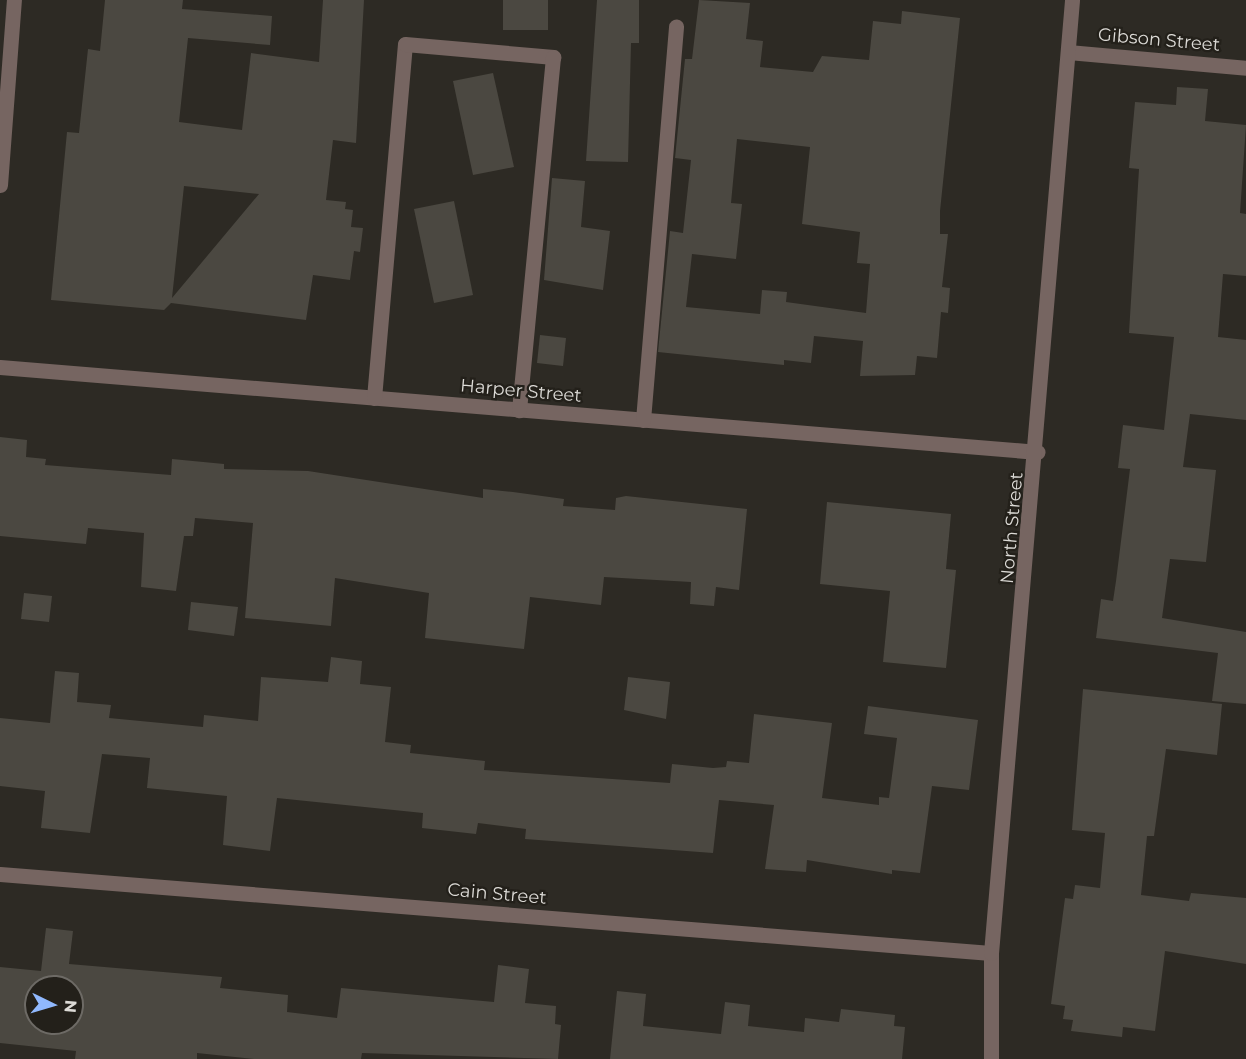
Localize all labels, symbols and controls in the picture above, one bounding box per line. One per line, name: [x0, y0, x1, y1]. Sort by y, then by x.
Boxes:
street label: Gibson Street: [1097, 24, 1221, 56]
street label: Harper Street: [459, 375, 583, 407]
street label: North Street: [996, 471, 1028, 585]
street label: Cain Street: [447, 879, 547, 909]
north arrow: [24, 975, 84, 1035]
text: N: [60, 999, 80, 1014]

